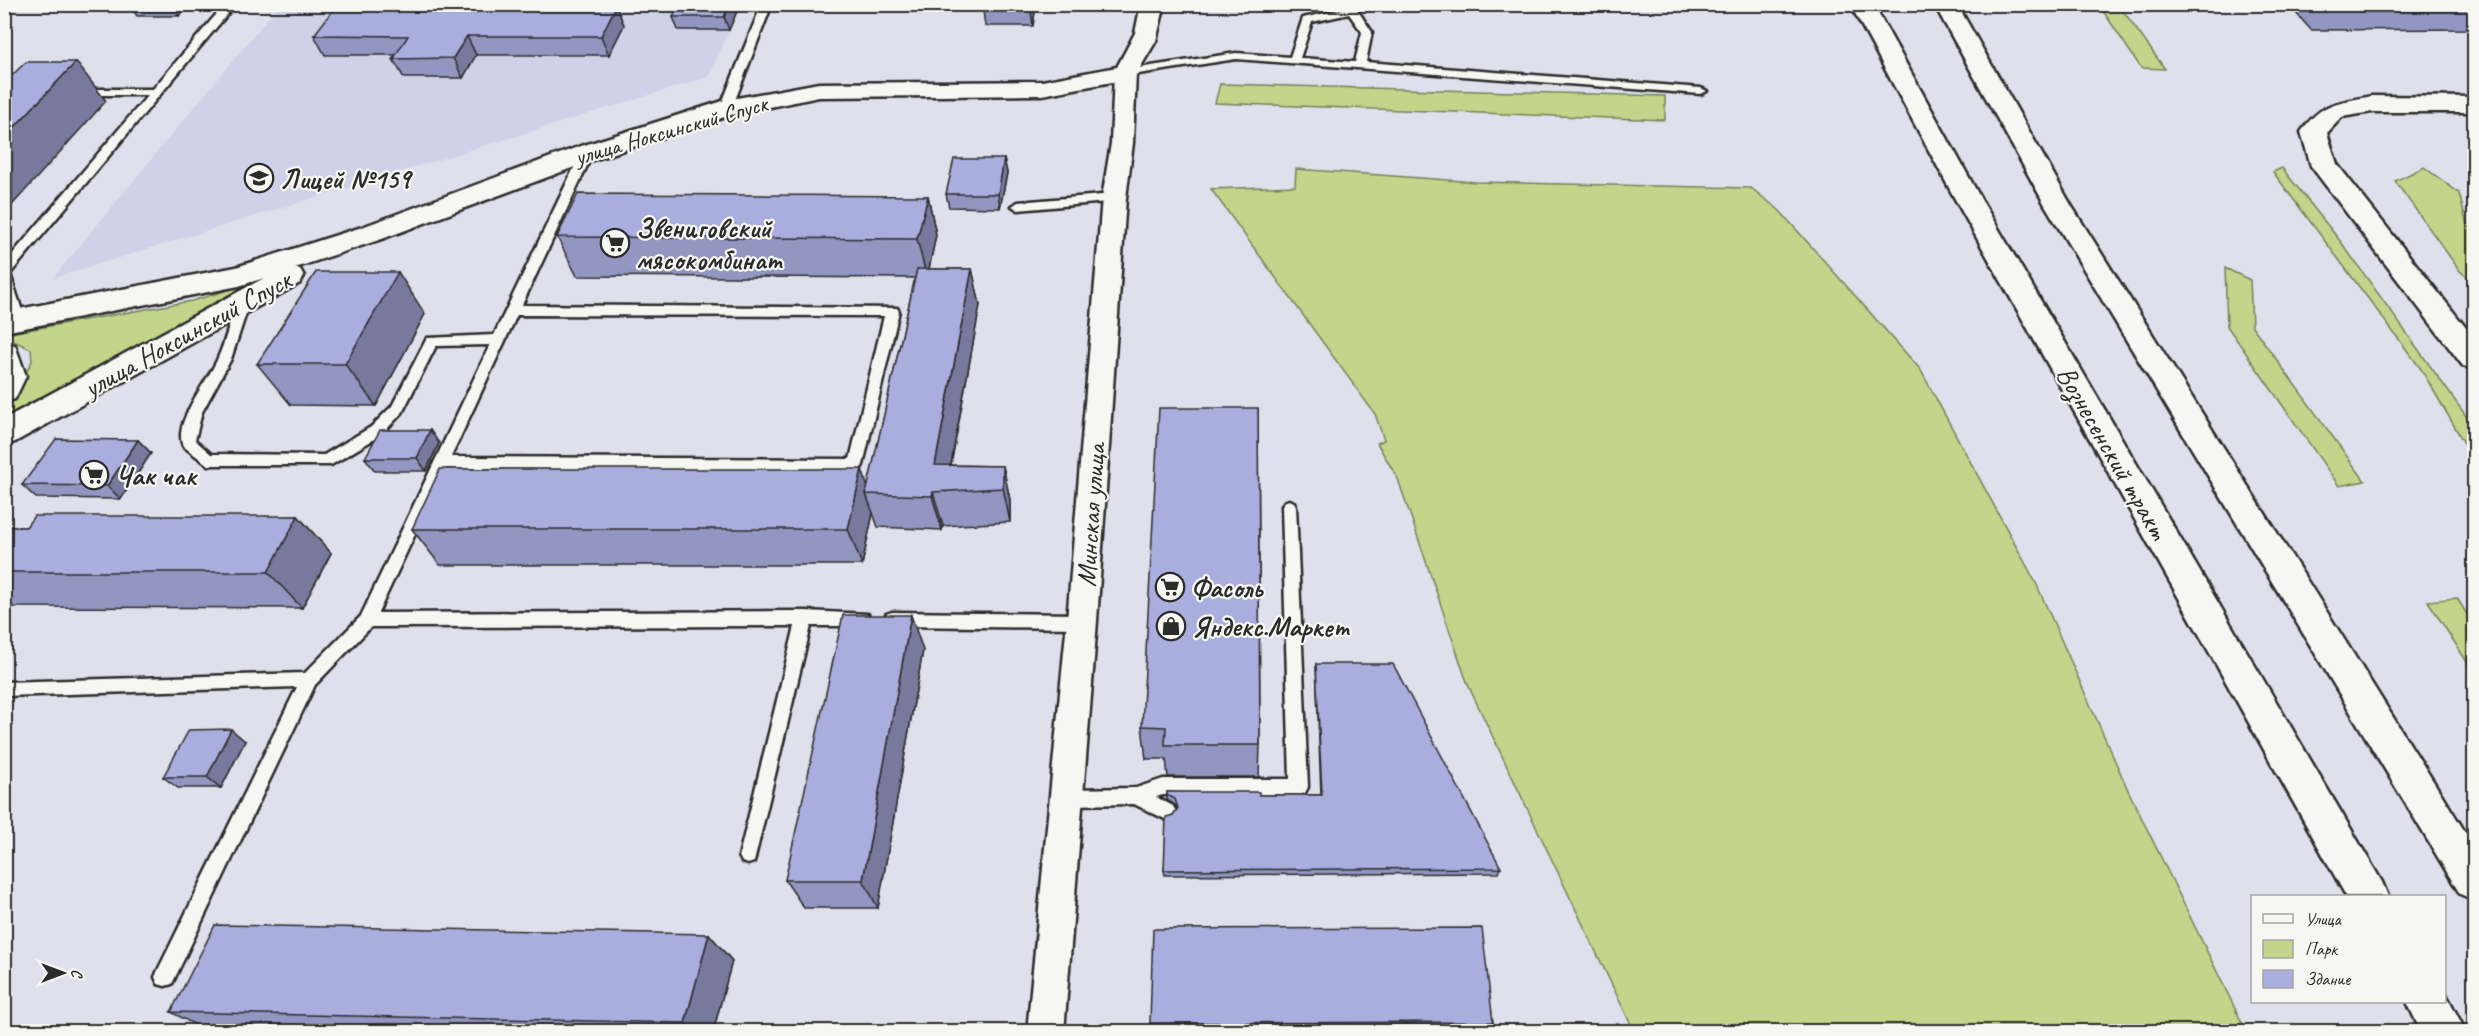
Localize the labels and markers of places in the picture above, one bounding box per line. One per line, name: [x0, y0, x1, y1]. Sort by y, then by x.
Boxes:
place label: Лицей №159: [280, 161, 414, 196]
school or university icon: Лицей №159: [243, 162, 275, 194]
place label: Звениговский мясокомбинат: [636, 210, 783, 277]
supermarket icon: Звениговский мясокомбинат: [599, 227, 631, 259]
place label: Чак чак: [115, 458, 199, 493]
supermarket icon: Чак чак: [78, 459, 110, 491]
place label: Фасоль: [1191, 570, 1265, 605]
supermarket icon: Фасоль: [1154, 571, 1186, 603]
place label: Яндекс.Маркет: [1192, 609, 1351, 644]
shop icon: Яндекс.Маркет: [1155, 610, 1187, 642]

